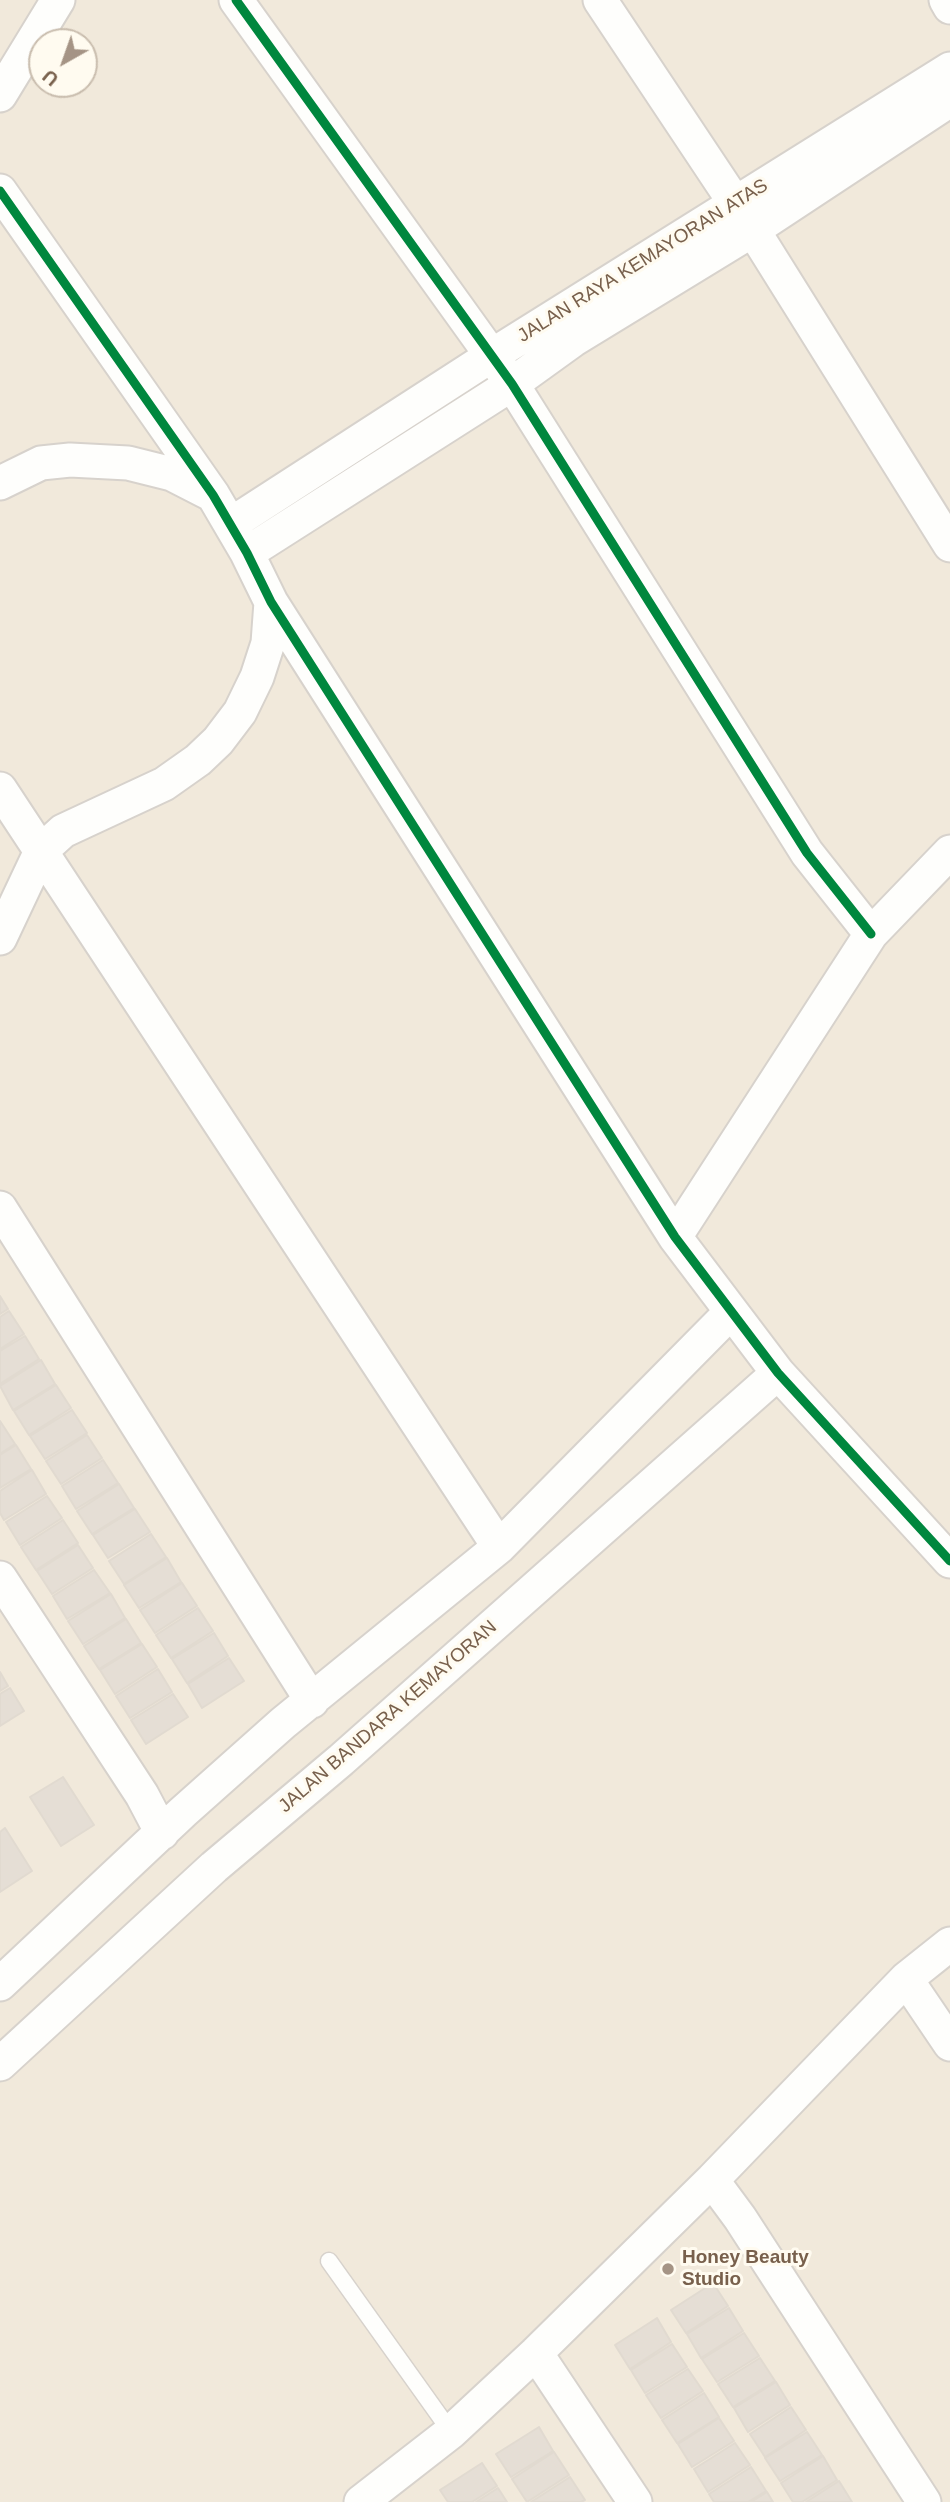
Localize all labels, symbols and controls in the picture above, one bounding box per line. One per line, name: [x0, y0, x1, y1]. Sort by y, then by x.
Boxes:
north arrow: [28, 28, 98, 98]
text: U: [38, 65, 62, 90]
street label: JALAN RAYA KEMAYORAN ATAS: [514, 174, 772, 348]
street label: JALAN BANDARA KEMAYORAN: [274, 1616, 502, 1818]
place label: Honey Beauty Studio: [682, 2247, 809, 2291]
marker: Honey Beauty Studio: [660, 2261, 676, 2277]

